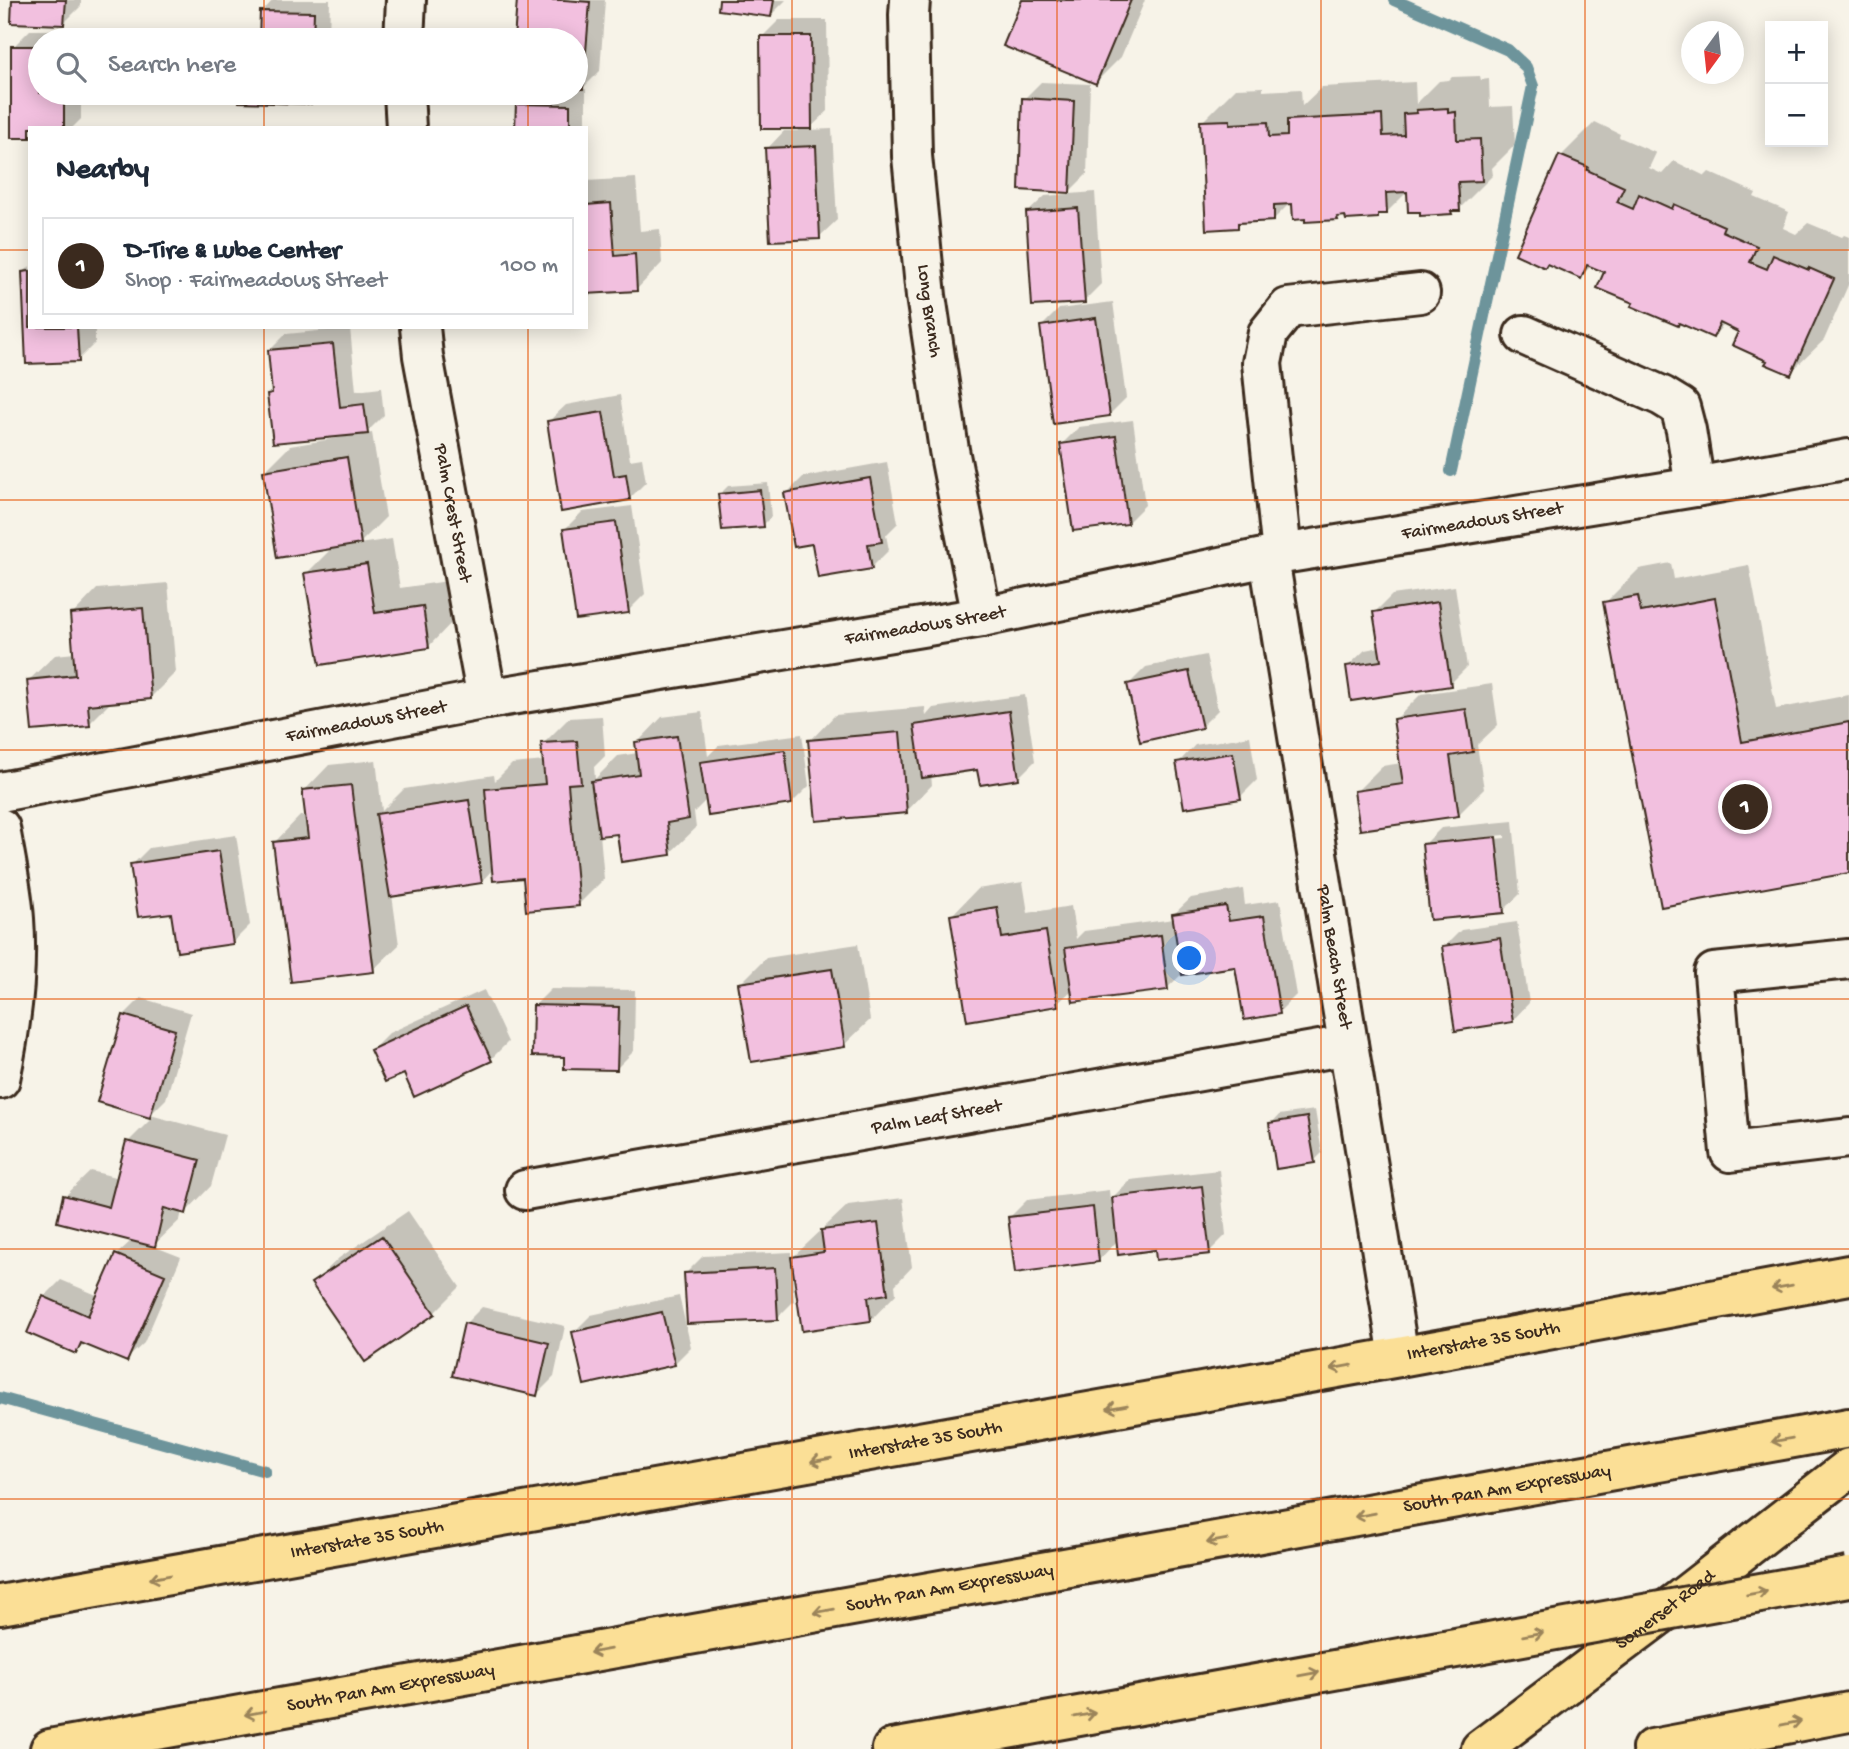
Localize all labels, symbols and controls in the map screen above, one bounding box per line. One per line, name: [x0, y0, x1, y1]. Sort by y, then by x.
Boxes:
north arrow: [1681, 21, 1744, 84]
map controls: [1765, 21, 1828, 147]
button: +: [1765, 21, 1828, 84]
search box: [28, 28, 588, 105]
icon: search: [52, 48, 90, 86]
text: Search here: [108, 51, 236, 82]
button: −: [1765, 84, 1828, 147]
text: Nearby: [56, 154, 149, 189]
text: D-Tire & Lube Center: [125, 237, 341, 268]
text: 1: [76, 253, 86, 280]
text: 100 m: [501, 253, 558, 280]
street label: Long Branch: [911, 263, 947, 359]
text: Shop · Fairmeadows Street: [125, 268, 387, 295]
street label: Palm Crest Street: [428, 441, 477, 586]
street label: Fairmeadows Street: [1399, 497, 1567, 546]
street label: Fairmeadows Street: [842, 600, 1010, 651]
street label: Fairmeadows Street: [283, 695, 451, 749]
pin: 1: [1722, 781, 1768, 833]
street label: Palm Beach Street: [1311, 882, 1357, 1032]
your location: [1172, 941, 1206, 975]
street label: Palm Leaf Street: [869, 1094, 1006, 1140]
one-way arrow: [1771, 1281, 1794, 1294]
street label: Interstate 35 South: [1405, 1316, 1562, 1367]
one-way arrow: [1330, 1361, 1353, 1374]
one-way arrow: [1106, 1401, 1129, 1414]
street label: Interstate 35 South: [847, 1416, 1004, 1466]
one-way arrow: [1771, 1434, 1794, 1447]
one-way arrow: [810, 1453, 833, 1467]
street label: South Pan Am Expressway: [1401, 1459, 1613, 1519]
one-way arrow: [1354, 1509, 1377, 1522]
street label: Interstate 35 South: [289, 1515, 446, 1565]
one-way arrow: [1206, 1535, 1228, 1548]
street label: South Pan Am Expressway: [844, 1559, 1056, 1618]
street label: Somerset Road: [1611, 1564, 1722, 1655]
one-way arrow: [149, 1571, 172, 1584]
one-way arrow: [1745, 1586, 1768, 1599]
one-way arrow: [813, 1605, 836, 1618]
one-way arrow: [1521, 1627, 1544, 1640]
one-way arrow: [589, 1645, 612, 1658]
street label: South Pan Am Expressway: [285, 1658, 497, 1718]
one-way arrow: [1297, 1667, 1320, 1680]
one-way arrow: [244, 1706, 267, 1720]
one-way arrow: [1073, 1708, 1096, 1721]
one-way arrow: [1779, 1716, 1802, 1729]

